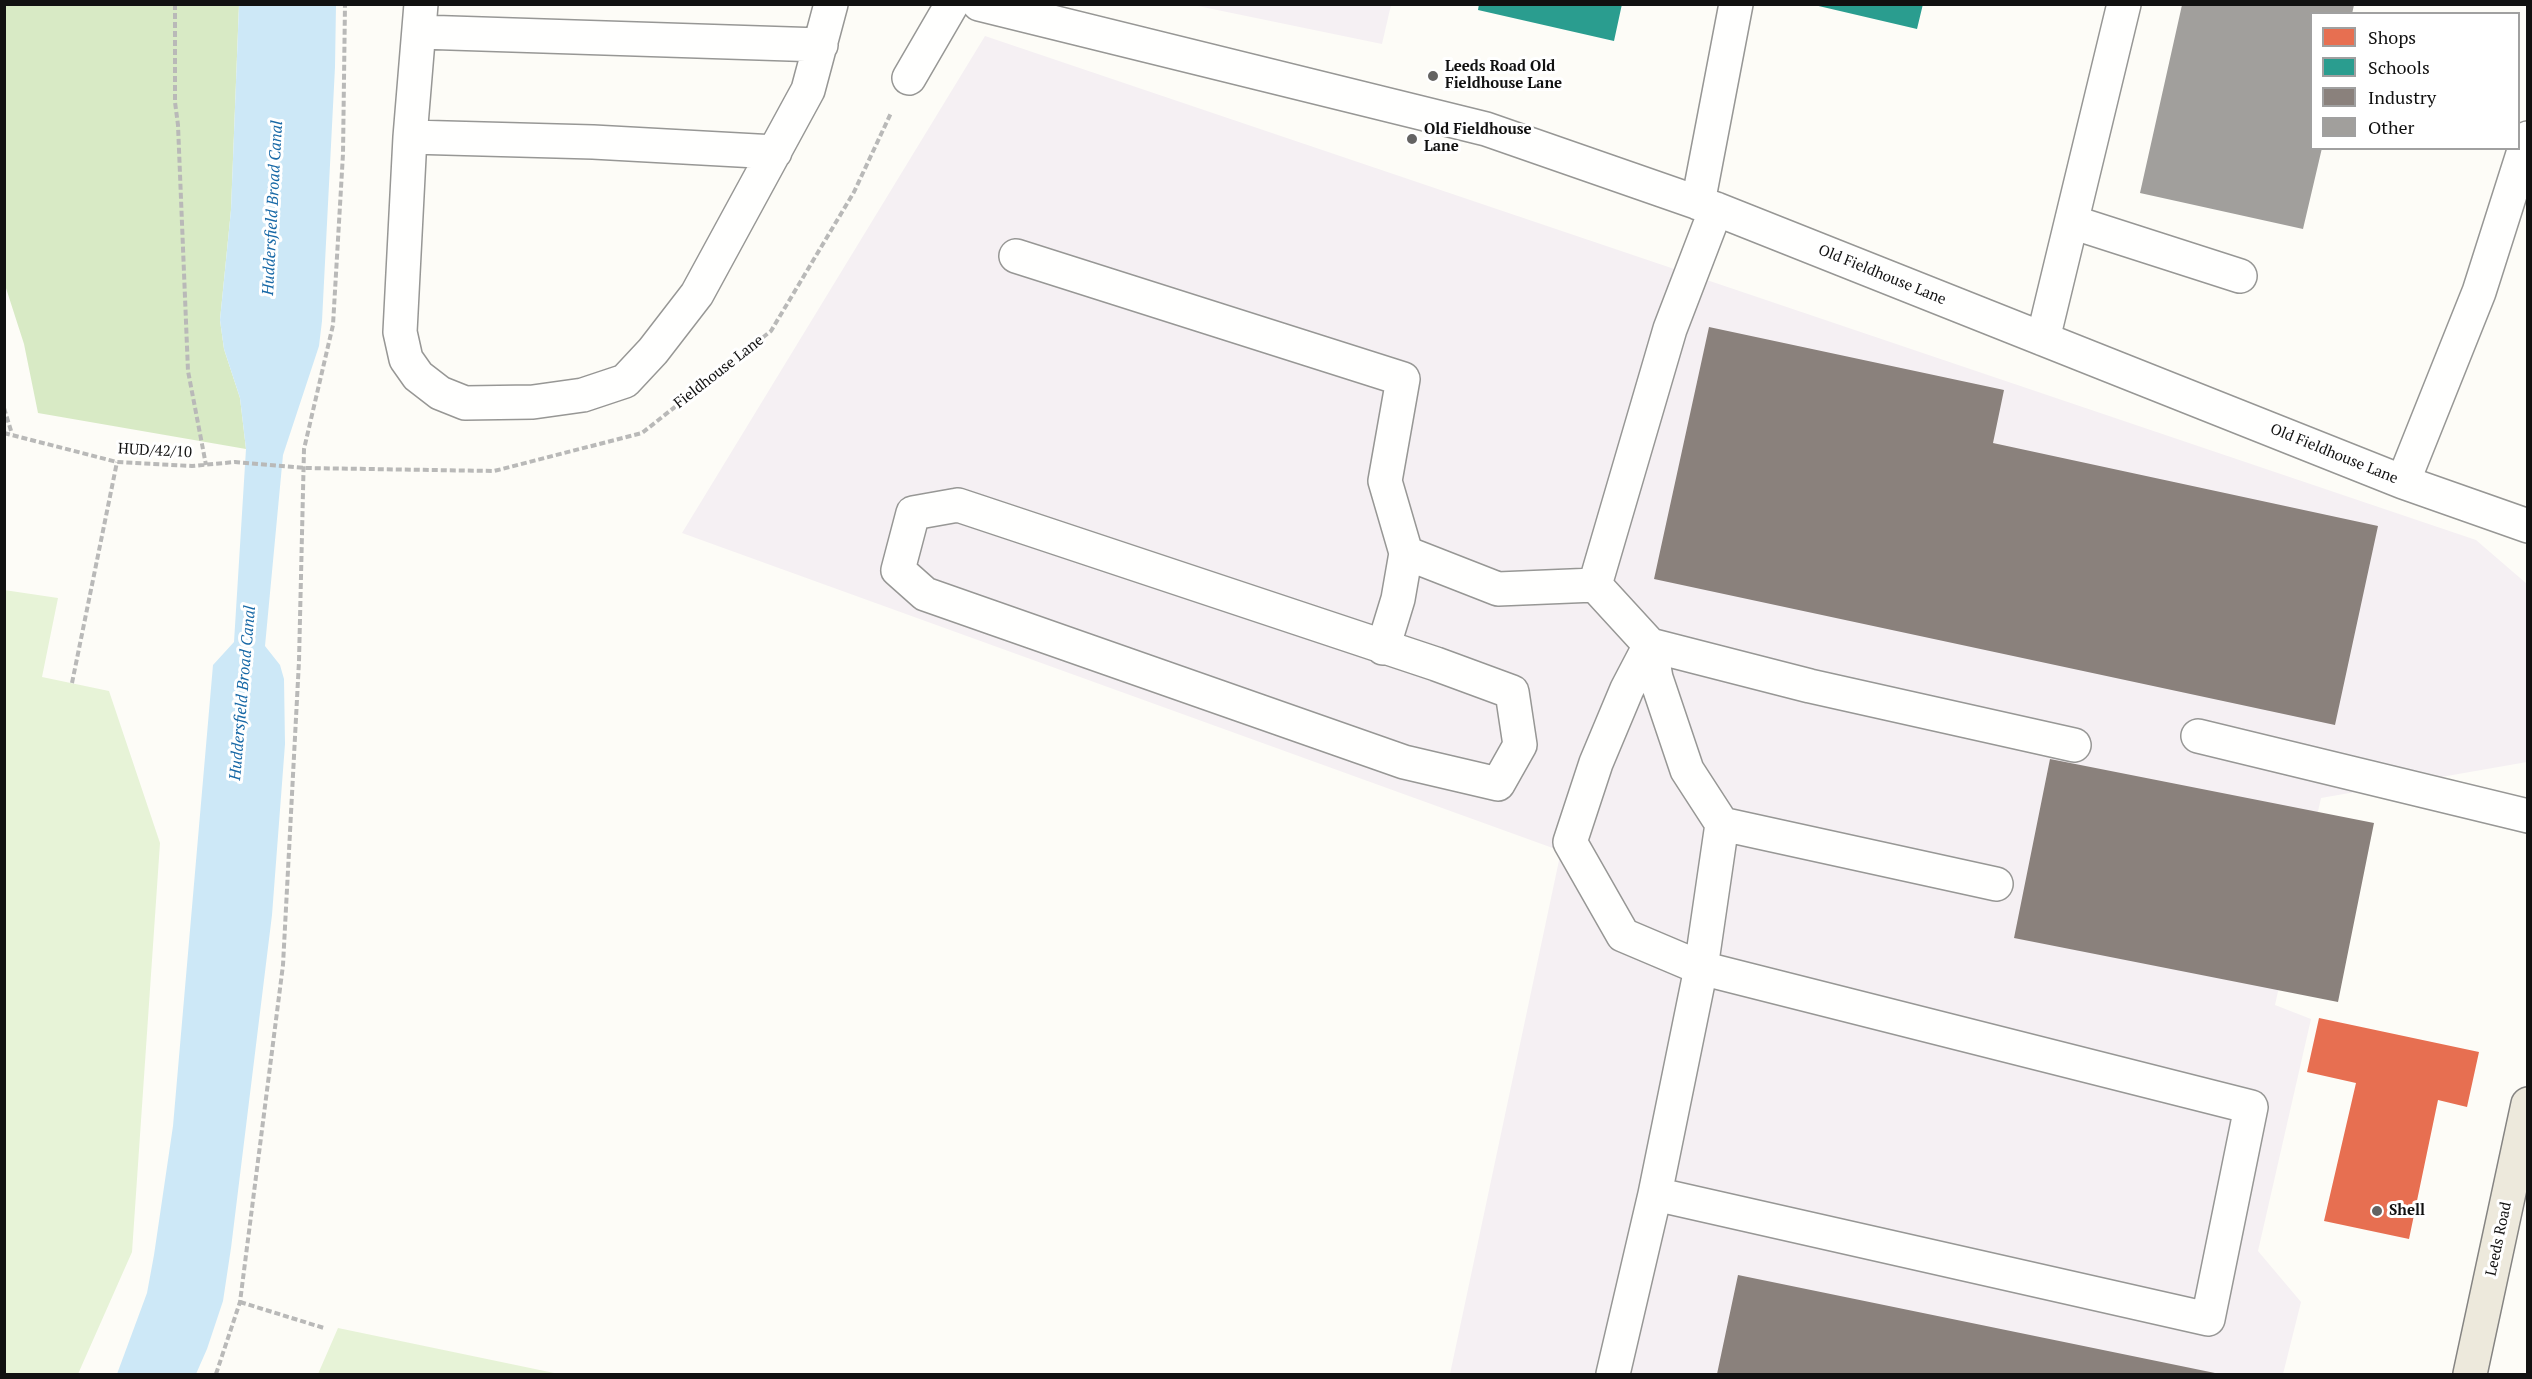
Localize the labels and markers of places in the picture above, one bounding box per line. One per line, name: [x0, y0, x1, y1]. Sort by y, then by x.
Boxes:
place label: Leeds Road Old Fieldhouse Lane: [1445, 58, 1562, 93]
marker: Leeds Road Old Fieldhouse Lane: [1426, 69, 1440, 83]
place label: Old Fieldhouse Lane: [1424, 121, 1532, 156]
marker: Old Fieldhouse Lane: [1405, 132, 1419, 146]
place label: Shell: [2389, 1202, 2425, 1220]
marker: Shell: [2370, 1204, 2384, 1218]

